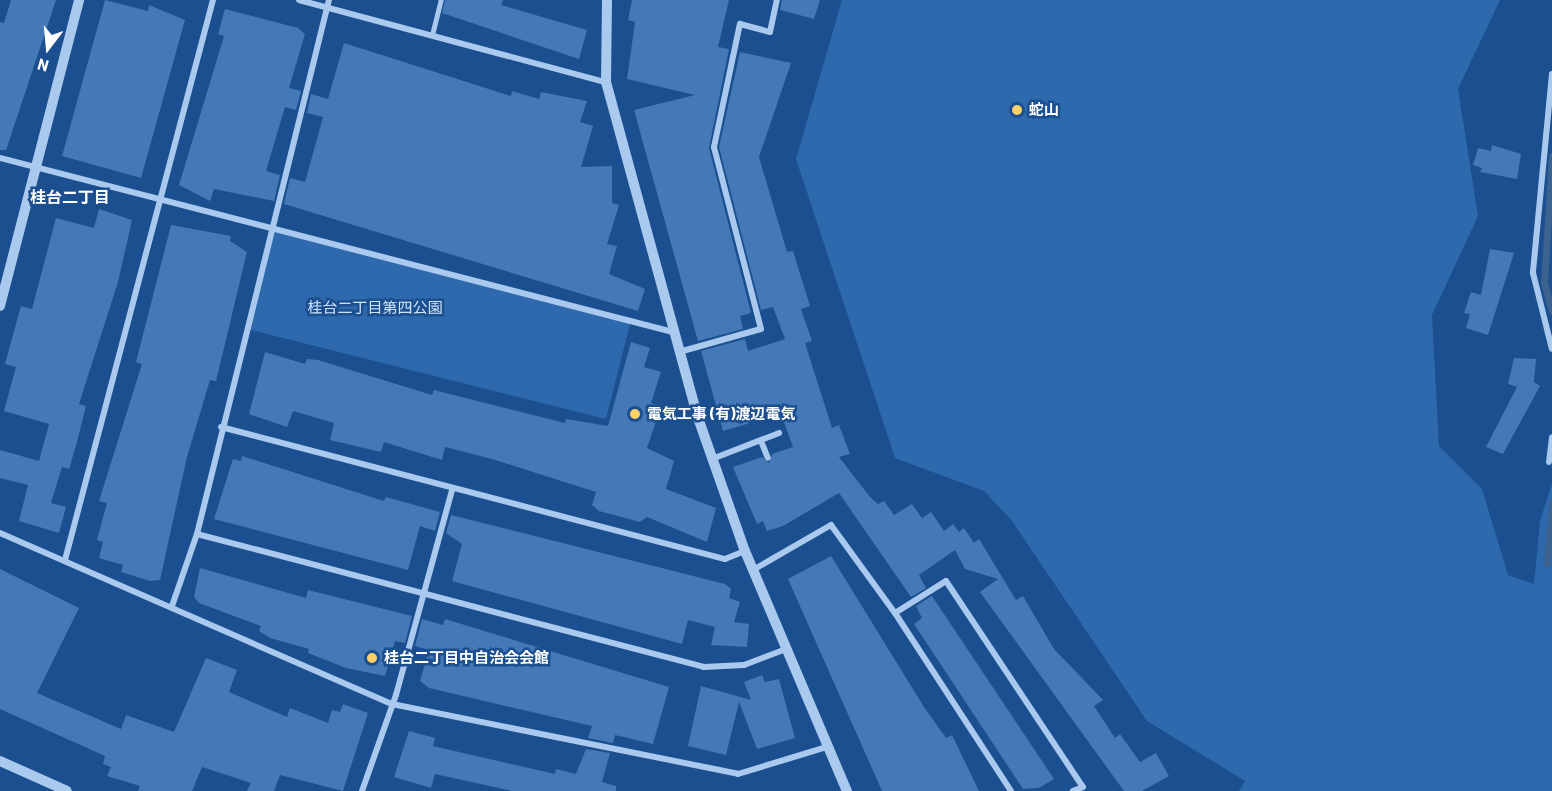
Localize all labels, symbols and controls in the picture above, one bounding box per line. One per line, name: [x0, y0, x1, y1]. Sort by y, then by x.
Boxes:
north arrow: [18, 18, 78, 78]
text: N: [35, 55, 51, 76]
place label: 蛇山: [1029, 101, 1059, 119]
marker: 蛇山: [1010, 103, 1024, 117]
district label: 桂台二丁目: [30, 187, 110, 207]
park label: 桂台二丁目第四公園: [308, 299, 442, 317]
place label: 電気工事 (有)渡辺電気: [647, 405, 795, 423]
marker: 電気工事 (有)渡辺電気: [628, 407, 642, 421]
place label: 桂台二丁目中自治会会館: [384, 649, 549, 667]
marker: 桂台二丁目中自治会会館: [365, 651, 379, 665]

